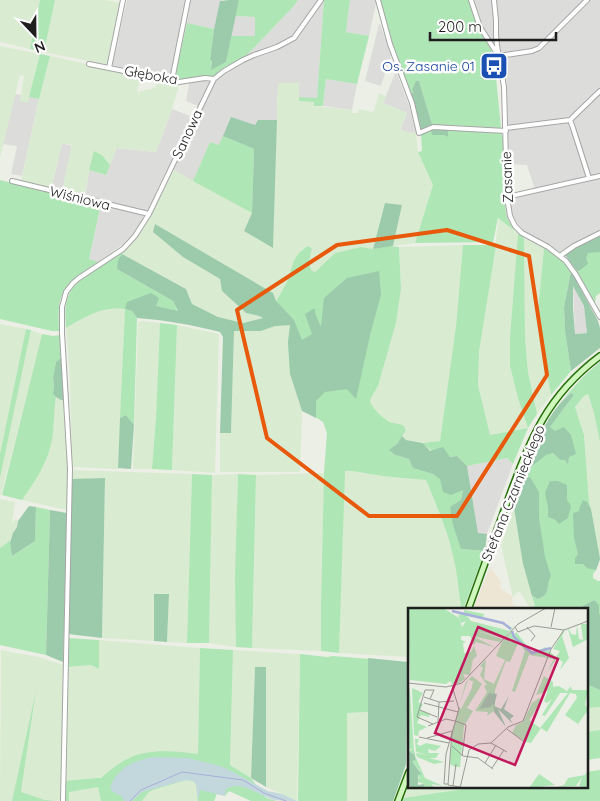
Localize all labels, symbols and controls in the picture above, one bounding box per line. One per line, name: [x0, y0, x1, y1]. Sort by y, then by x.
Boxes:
north arrow: [10, 10, 60, 60]
scale bar: [430, 10, 556, 42]
text: 200 m: [438, 17, 482, 36]
text: N: [32, 37, 48, 57]
bus stop icon: Os. Zasanie 01: [479, 51, 509, 81]
place label: Os. Zasanie 01: [382, 57, 475, 75]
street label: Głęboka: [123, 61, 179, 89]
street label: Sanowa: [168, 107, 206, 161]
street label: Zasanie: [497, 151, 517, 203]
street label: Wiśniowa: [48, 182, 112, 214]
street label: Stefana Czarnieckiego: [477, 422, 549, 564]
inset map: [408, 608, 588, 788]

